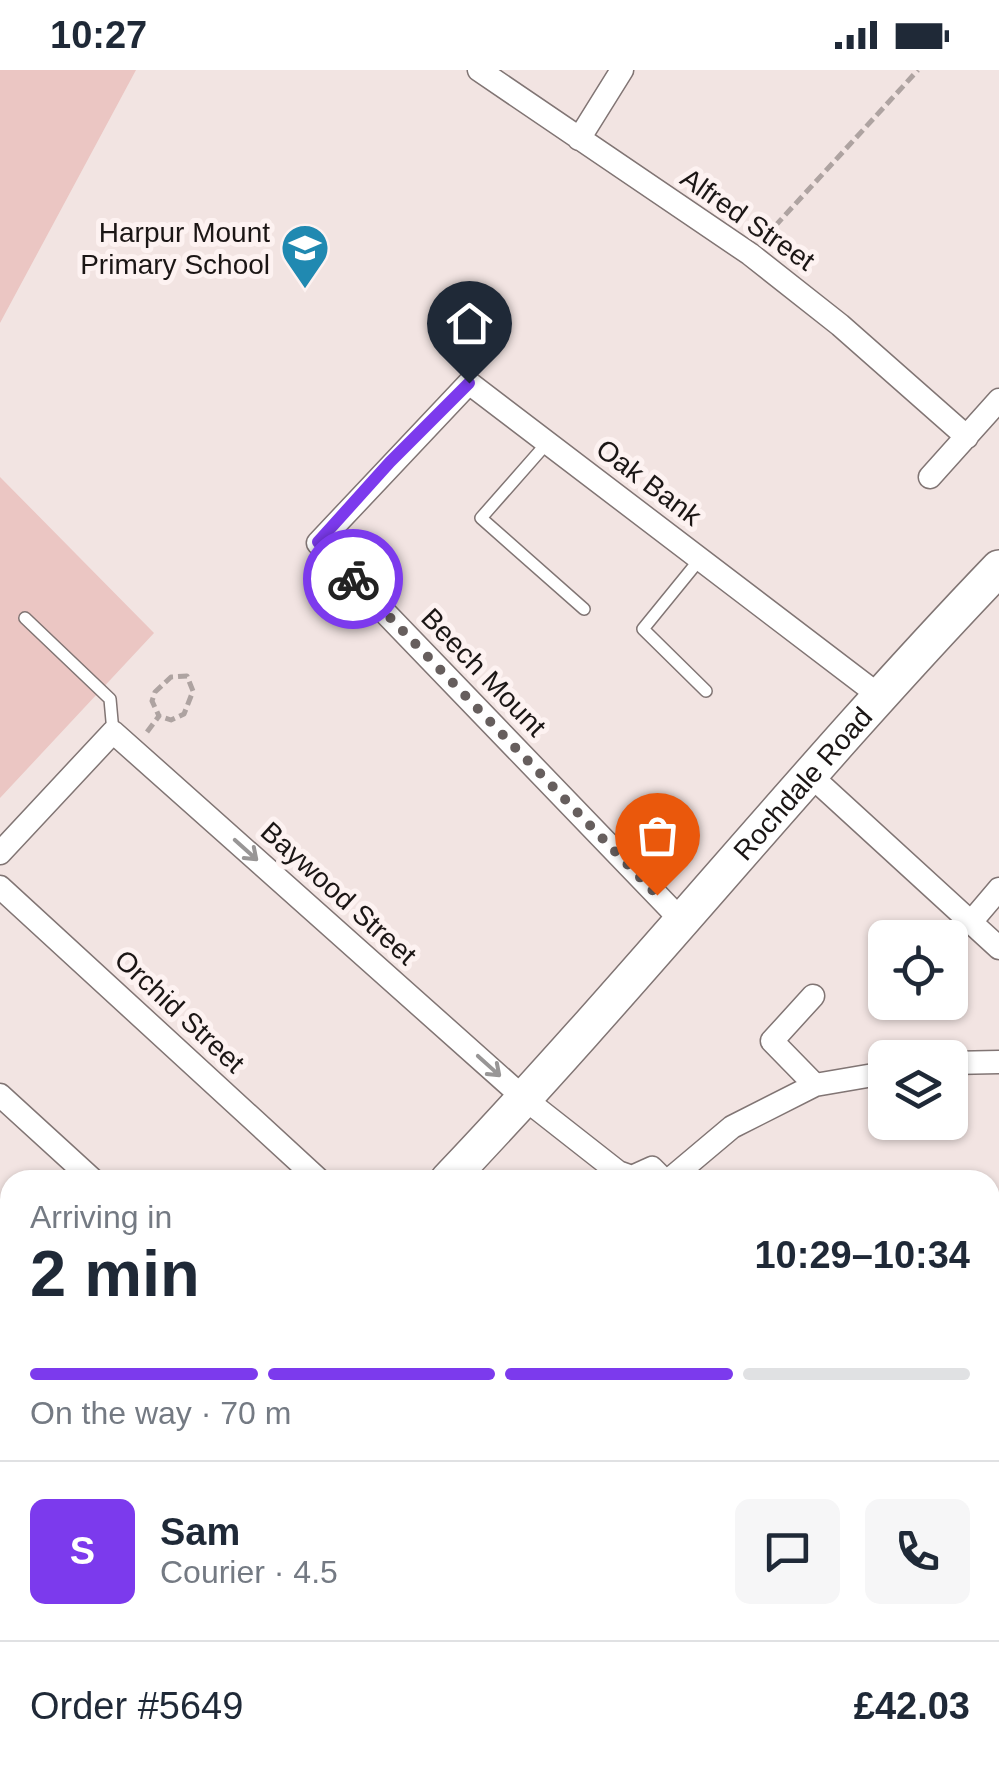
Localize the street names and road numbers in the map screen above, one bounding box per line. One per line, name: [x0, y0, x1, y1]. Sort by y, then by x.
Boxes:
street label: Alfred Street: [675, 162, 821, 277]
street label: Oak Bank: [590, 433, 708, 532]
street label: Beech Mount: [415, 602, 552, 743]
street label: Rochdale Road: [727, 701, 878, 866]
street label: Baywood Street: [255, 816, 423, 971]
street label: Orchid Street: [109, 944, 251, 1079]

